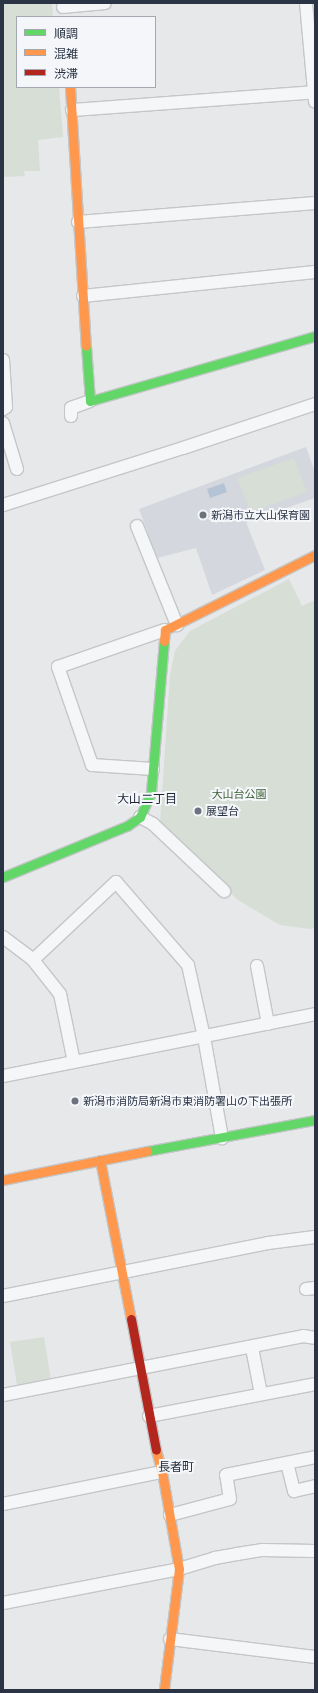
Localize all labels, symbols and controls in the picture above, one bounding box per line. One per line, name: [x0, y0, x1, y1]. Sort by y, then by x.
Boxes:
legend: [16, 16, 156, 88]
text: 順調: [54, 27, 78, 41]
text: 混雑: [54, 47, 78, 61]
text: 渋滞: [54, 67, 78, 81]
place label: 新潟市立大山保育園: [211, 508, 310, 522]
marker: 新潟市立大山保育園: [198, 510, 208, 520]
park label: 大山台公園: [212, 787, 266, 801]
district label: 大山二丁目: [117, 793, 177, 807]
place label: 展望台: [206, 804, 239, 818]
marker: 展望台: [193, 806, 203, 816]
place label: 新潟市消防局新潟市東消防署山の下出張所: [83, 1094, 292, 1108]
marker: 新潟市消防局新潟市東消防署山の下出張所: [70, 1096, 80, 1106]
district label: 長者町: [158, 1461, 194, 1475]

